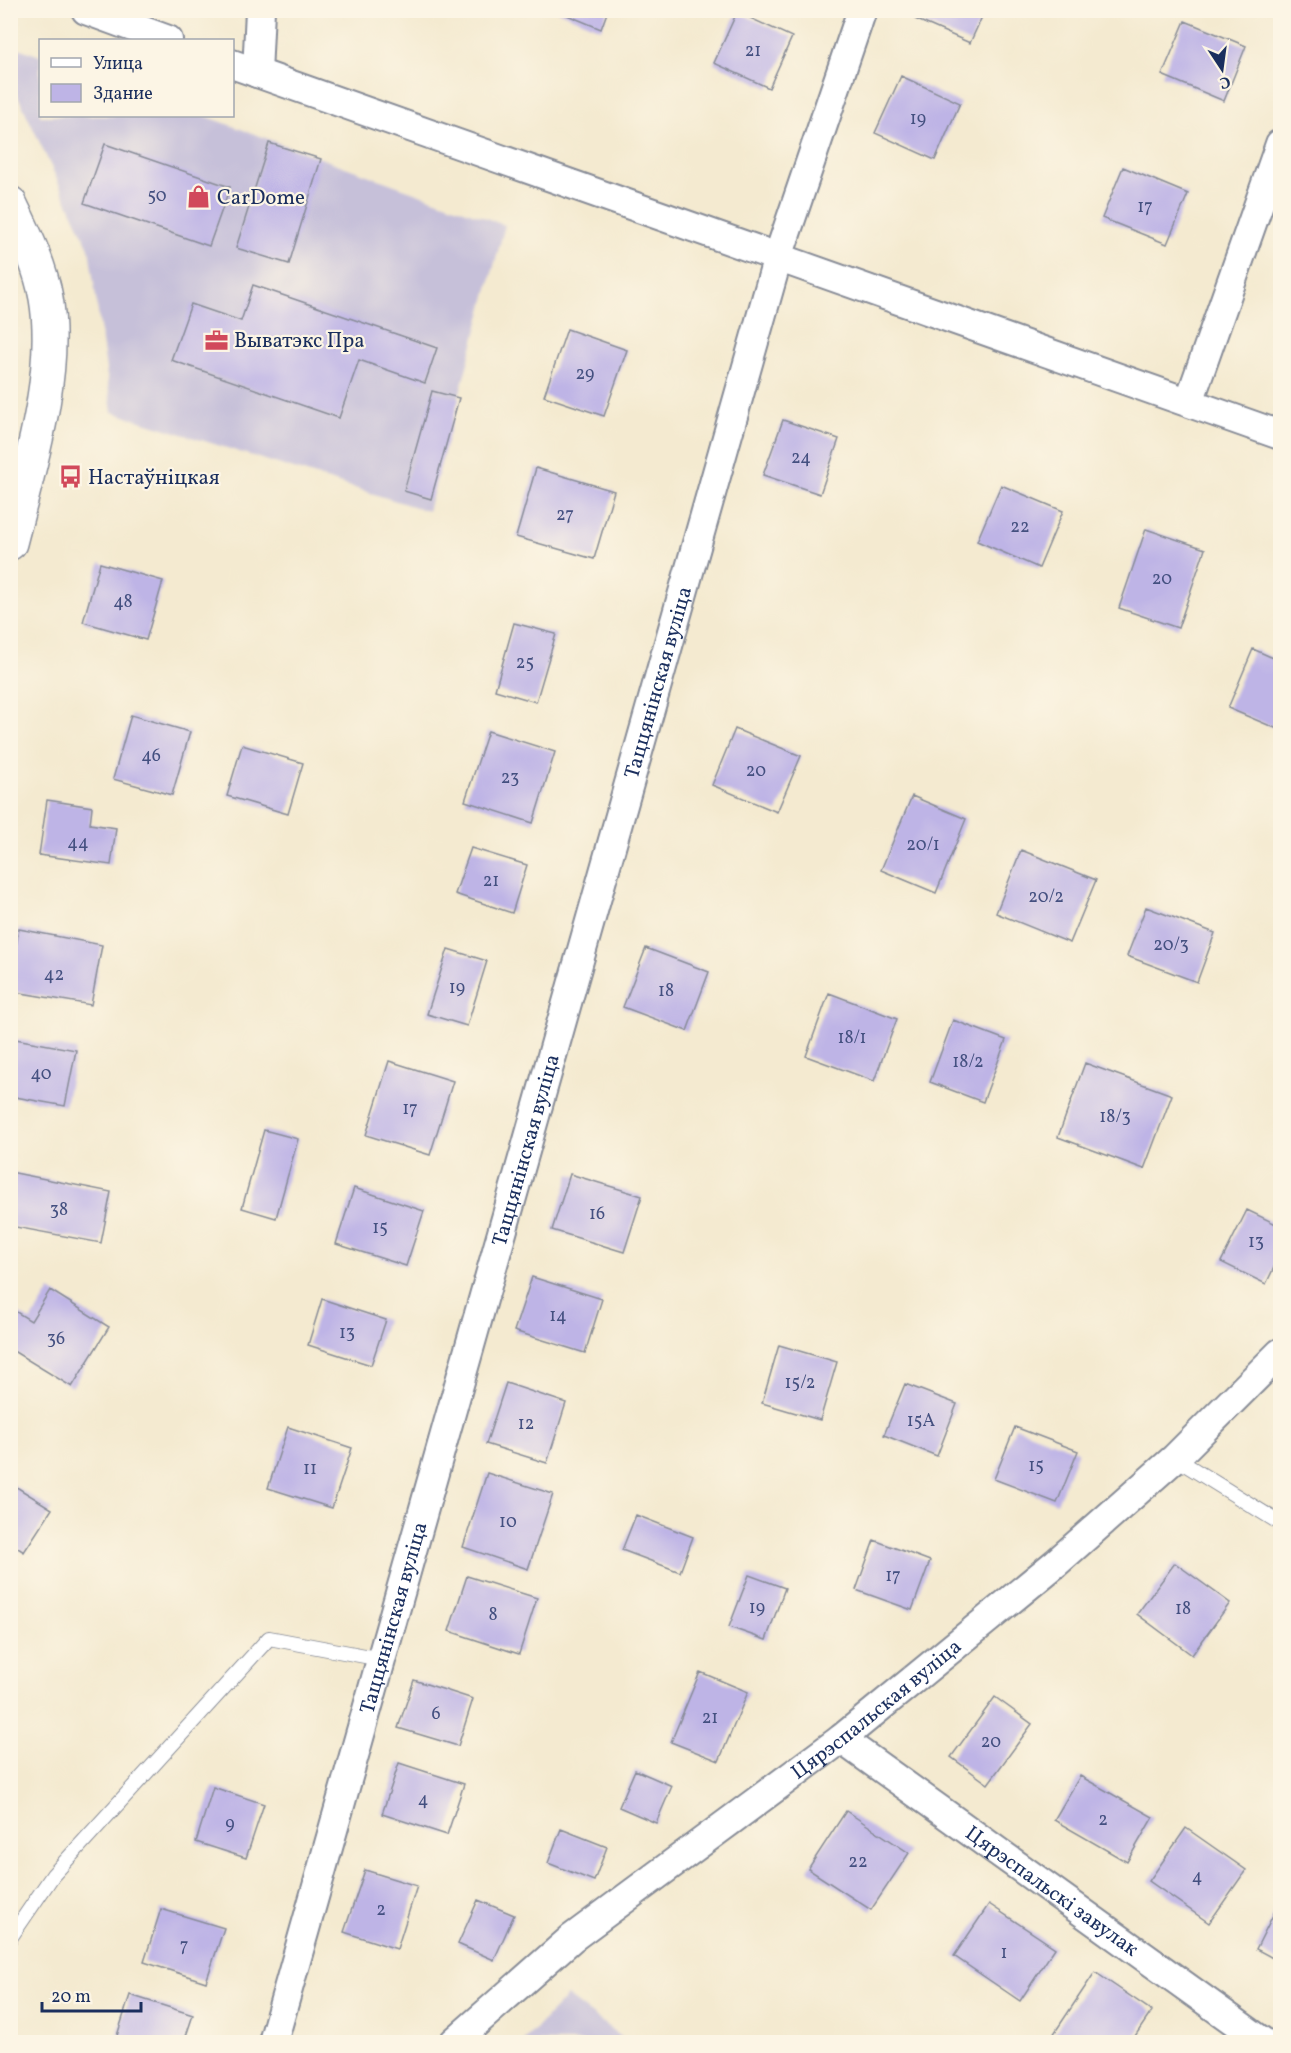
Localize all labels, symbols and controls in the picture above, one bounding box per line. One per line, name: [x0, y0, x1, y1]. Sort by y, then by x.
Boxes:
legend: [39, 39, 234, 117]
house number: 21: [745, 39, 761, 64]
north arrow: [1192, 39, 1252, 99]
text: Улица: [93, 52, 143, 77]
text: С: [1217, 70, 1232, 94]
text: Здание: [93, 82, 153, 107]
house number: 19: [910, 107, 926, 132]
house number: 50: [147, 184, 167, 209]
shop icon: CarDome: [186, 184, 212, 210]
place label: CarDome: [217, 184, 305, 213]
house number: 17: [1137, 195, 1153, 220]
office icon: Выватэкс Пра: [203, 327, 229, 353]
place label: Выватэкс Пра: [234, 327, 365, 356]
house number: 29: [576, 362, 594, 387]
house number: 24: [791, 446, 811, 471]
bus stop icon: Настаўніцкая: [57, 464, 83, 490]
place label: Настаўніцкая: [88, 464, 220, 493]
house number: 27: [556, 503, 574, 528]
house number: 22: [1010, 515, 1030, 540]
house number: 20: [1152, 567, 1172, 592]
street label: Таццянінская вуліца: [618, 583, 700, 782]
house number: 48: [113, 590, 133, 615]
house number: 25: [516, 651, 534, 676]
house number: 46: [141, 744, 161, 769]
house number: 20: [746, 759, 766, 784]
house number: 23: [501, 766, 519, 791]
house number: 44: [67, 831, 89, 856]
house number: 20/1: [906, 833, 940, 858]
house number: 21: [483, 869, 499, 894]
house number: 20/2: [1028, 885, 1064, 910]
house number: 20/3: [1153, 933, 1189, 958]
house number: 42: [44, 963, 64, 988]
house number: 19: [449, 976, 465, 1001]
house number: 18: [658, 979, 674, 1004]
house number: 18/1: [837, 1026, 867, 1051]
house number: 18/2: [952, 1050, 984, 1075]
street label: Таццянінская вуліца: [486, 1051, 568, 1250]
house number: 40: [30, 1062, 52, 1087]
house number: 17: [402, 1097, 418, 1122]
house number: 18/3: [1099, 1105, 1131, 1130]
house number: 38: [50, 1198, 68, 1223]
house number: 16: [589, 1202, 605, 1227]
house number: 15: [372, 1216, 388, 1241]
house number: 13: [1248, 1230, 1264, 1255]
house number: 14: [549, 1304, 567, 1329]
house number: 13: [339, 1321, 355, 1346]
house number: 36: [47, 1327, 65, 1352]
house number: 15/2: [785, 1371, 815, 1396]
house number: 15А: [907, 1409, 935, 1434]
house number: 12: [518, 1412, 534, 1437]
house number: 15: [1028, 1454, 1044, 1479]
house number: 11: [303, 1457, 317, 1482]
house number: 10: [499, 1510, 517, 1535]
street label: Таццянінская вуліца: [354, 1519, 435, 1718]
house number: 17: [885, 1564, 901, 1589]
house number: 19: [749, 1596, 765, 1621]
house number: 18: [1175, 1597, 1191, 1622]
house number: 8: [488, 1603, 498, 1628]
street label: Цярэспальская вуліца: [786, 1633, 968, 1787]
house number: 6: [431, 1702, 441, 1727]
house number: 21: [702, 1706, 718, 1731]
house number: 20: [981, 1730, 1001, 1755]
house number: 4: [418, 1788, 428, 1813]
house number: 2: [1098, 1808, 1108, 1833]
house number: 9: [225, 1812, 235, 1837]
street label: Цярэспальскі завулак: [959, 1820, 1144, 1964]
house number: 22: [848, 1850, 868, 1875]
house number: 4: [1192, 1865, 1202, 1890]
house number: 2: [376, 1898, 386, 1923]
house number: 7: [180, 1934, 188, 1959]
house number: 1: [1001, 1941, 1007, 1966]
scale bar: [42, 1975, 141, 2013]
text: 20 m: [51, 1985, 91, 2010]

